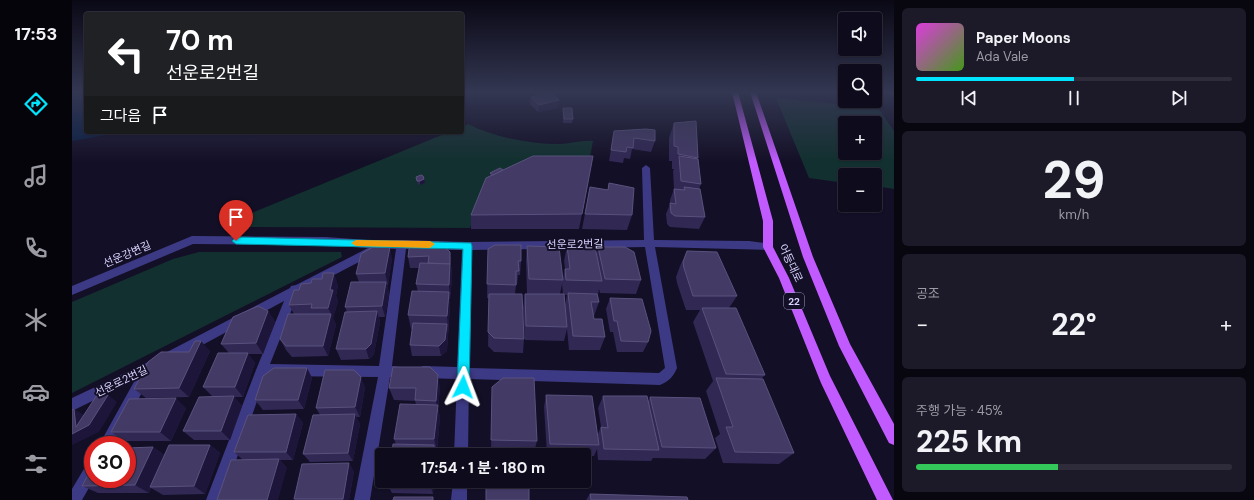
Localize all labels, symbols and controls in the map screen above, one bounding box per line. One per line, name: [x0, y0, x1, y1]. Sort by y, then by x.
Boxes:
map controls: [838, 12, 882, 212]
button: sound: [838, 12, 882, 56]
text: 17:53: [15, 22, 57, 46]
text: 70 m: [166, 22, 234, 59]
icon: left: [100, 28, 152, 80]
text: Paper Moons: [976, 28, 1071, 48]
text: Ada Vale: [976, 48, 1028, 65]
text: 선운로2번길: [166, 61, 259, 85]
button: search: [838, 64, 882, 108]
icon: previous: [958, 87, 980, 109]
icon: pause: [1063, 87, 1085, 109]
icon: next: [1168, 87, 1190, 109]
icon: directions: [22, 90, 50, 118]
icon: arrive: [149, 104, 171, 126]
text: 그다음: [100, 106, 141, 126]
button: +: [838, 116, 882, 160]
text: 29: [1043, 146, 1105, 214]
icon: music: [22, 162, 50, 190]
button: −: [838, 168, 882, 212]
pin: [219, 200, 253, 241]
icon: arrive: [225, 206, 247, 228]
text: km/h: [1059, 206, 1089, 223]
icon: phone: [22, 234, 50, 262]
street label: 선운로2번길: [546, 237, 604, 251]
street label: 선운강변길: [101, 238, 153, 270]
street label: 어등대로: [776, 242, 806, 284]
text: 공조: [916, 285, 940, 302]
road number: 22: [784, 293, 804, 309]
text: 22°: [1051, 305, 1097, 344]
icon: climate: [22, 306, 50, 334]
text: −: [916, 310, 928, 339]
text: +: [1220, 310, 1232, 339]
street label: 선운로2번길: [92, 362, 150, 400]
position arrow: [442, 366, 484, 408]
icon: car: [22, 378, 50, 406]
text: 주행 가능 · 45%: [916, 402, 1003, 419]
text: 225 km: [916, 422, 1022, 461]
speed limit sign: 30: [84, 436, 136, 488]
icon: filters: [22, 450, 50, 478]
text: 17:54 · 1 분 · 180 m: [421, 458, 545, 478]

